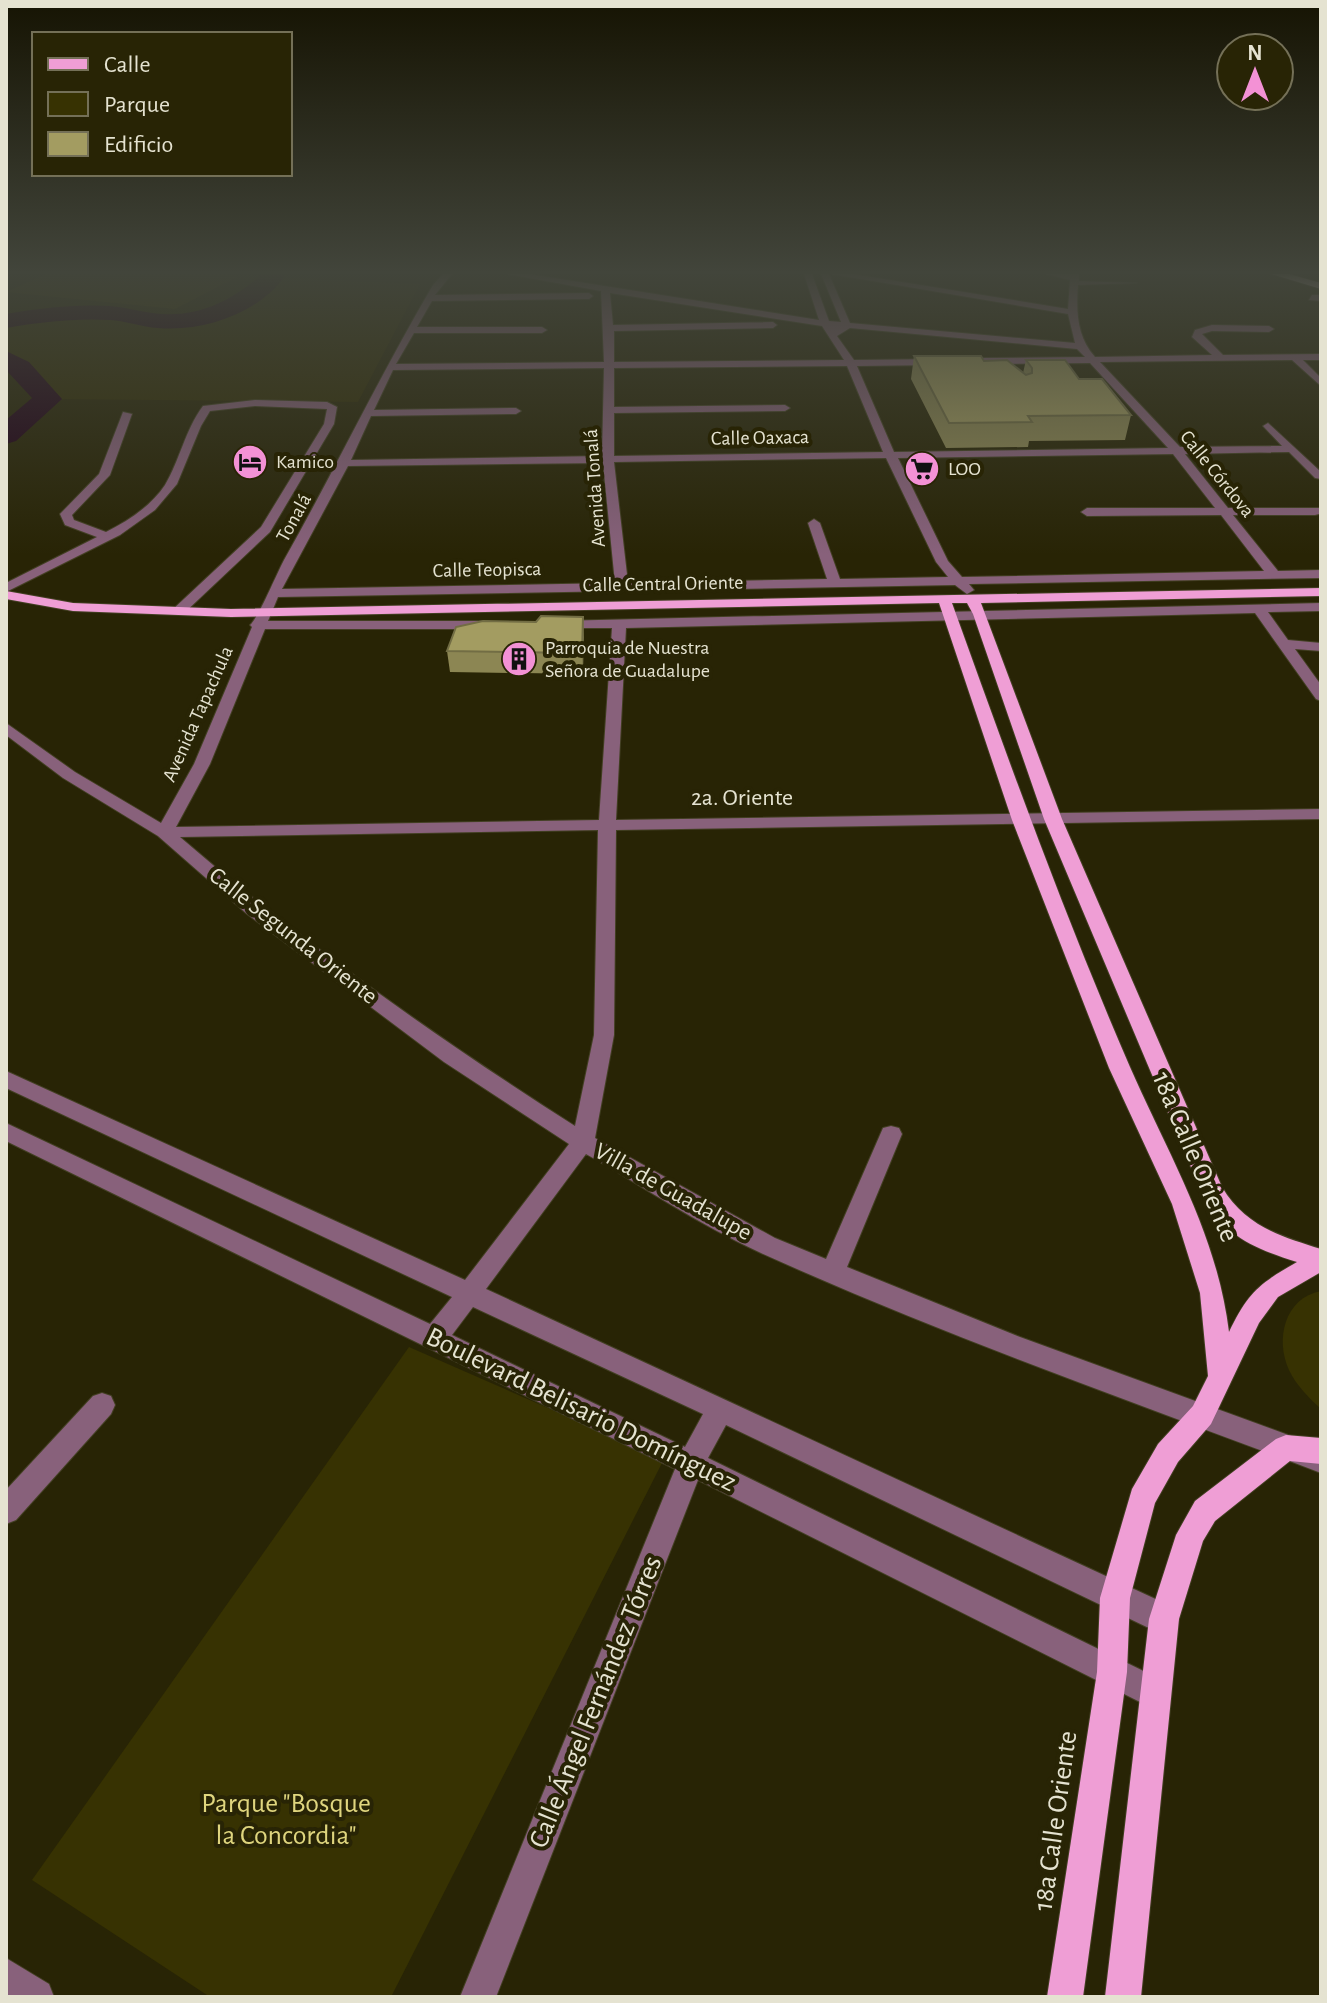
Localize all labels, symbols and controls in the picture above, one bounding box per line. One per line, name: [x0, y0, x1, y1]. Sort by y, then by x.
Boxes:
legend: [32, 32, 292, 176]
north arrow: [1215, 32, 1295, 112]
text: N: [1247, 42, 1263, 64]
text: Calle: [104, 53, 151, 77]
text: Parque: [104, 93, 170, 117]
text: Edificio: [104, 133, 173, 157]
street label: Calle Oaxaca: [711, 427, 809, 449]
street label: Calle Córdova: [1176, 427, 1258, 521]
street label: Avenida Tonalá: [581, 428, 609, 548]
hotel icon: Kamico: [231, 443, 269, 481]
supermarket icon: LOO: [903, 450, 941, 488]
place label: Kamico: [276, 452, 334, 472]
place label: LOO: [948, 459, 981, 479]
street label: Tonalá: [273, 490, 315, 546]
street label: Calle Teopisca: [432, 559, 542, 581]
street label: Calle Central Oriente: [583, 573, 743, 595]
place label: Parroquia de Nuestra Señora de Guadalupe: [545, 638, 710, 681]
building icon: Parroquia de Nuestra Señora de Guadalupe: [500, 640, 538, 678]
street label: Avenida Tapachula: [159, 643, 237, 785]
street label: 2a. Oriente: [691, 786, 793, 810]
street label: Calle Segunda Oriente: [204, 863, 382, 1009]
street label: 18a Calle Oriente: [1147, 1068, 1243, 1246]
street label: Villa de Guadalupe: [590, 1139, 756, 1245]
street label: Boulevard Belisario Domínguez: [422, 1323, 740, 1497]
street label: Calle Ángel Fernández Tórres: [522, 1551, 667, 1852]
street label: 18a Calle Oriente: [1029, 1729, 1083, 1913]
park label: Parque "Bosque la Concordia": [201, 1790, 371, 1850]

